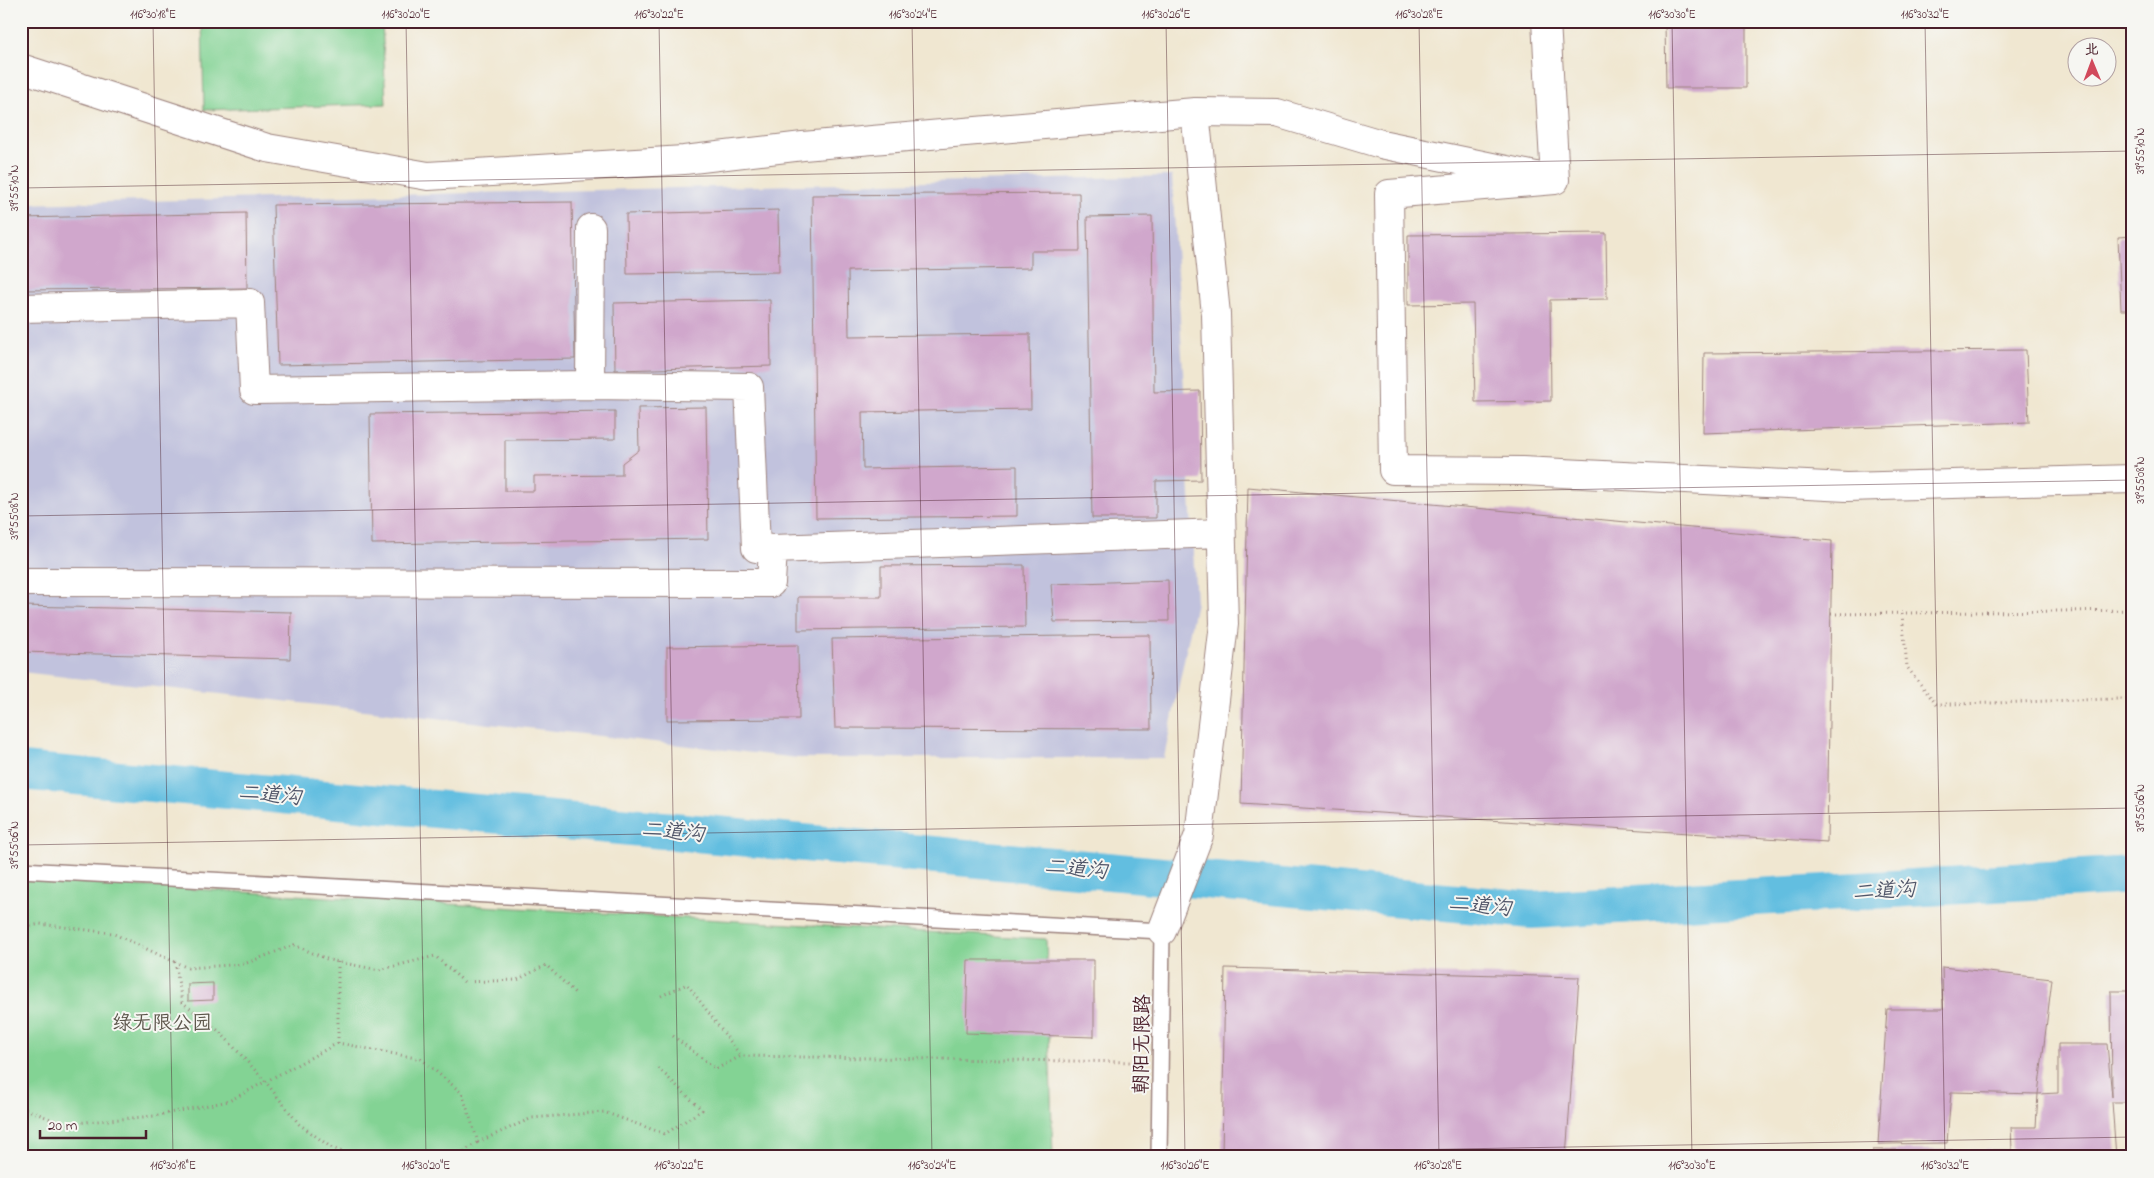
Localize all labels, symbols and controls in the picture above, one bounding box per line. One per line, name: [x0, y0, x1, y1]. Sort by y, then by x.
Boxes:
text: 116°30'18"E: [130, 6, 176, 24]
text: 116°30'20"E: [382, 6, 430, 24]
text: 116°30'22"E: [634, 6, 684, 24]
text: 116°30'24"E: [889, 6, 937, 24]
text: 116°30'26"E: [1142, 6, 1190, 24]
text: 116°30'28"E: [1395, 6, 1443, 24]
text: 116°30'30"E: [1648, 6, 1696, 24]
text: 116°30'32"E: [1901, 6, 1949, 24]
north arrow: [2066, 38, 2116, 88]
text: 北: [2085, 40, 2099, 61]
text: 39°55'10"N: [2132, 128, 2150, 174]
text: 39°55'10"N: [6, 165, 24, 211]
text: 39°55'08"N: [2132, 456, 2150, 504]
text: 39°55'08"N: [6, 492, 24, 540]
water label: 二道沟: [237, 778, 305, 814]
text: 39°55'06"N: [2132, 784, 2150, 832]
water label: 二道沟: [640, 815, 708, 851]
text: 39°55'06"N: [6, 821, 24, 869]
water label: 二道沟: [1043, 852, 1111, 888]
water label: 二道沟: [1852, 875, 1918, 909]
water label: 二道沟: [1447, 889, 1515, 925]
street label: 朝阳无限路: [1128, 993, 1159, 1094]
park label: 绿无限公园: [112, 1010, 212, 1039]
scale bar: [40, 1108, 146, 1140]
text: 20 m: [48, 1115, 78, 1137]
text: 116°30'18"E: [150, 1157, 196, 1175]
text: 116°30'20"E: [402, 1157, 450, 1175]
text: 116°30'22"E: [654, 1157, 704, 1175]
text: 116°30'24"E: [908, 1157, 956, 1175]
text: 116°30'26"E: [1161, 1157, 1209, 1175]
text: 116°30'28"E: [1414, 1157, 1462, 1175]
text: 116°30'30"E: [1668, 1157, 1716, 1175]
text: 116°30'32"E: [1921, 1157, 1969, 1175]

